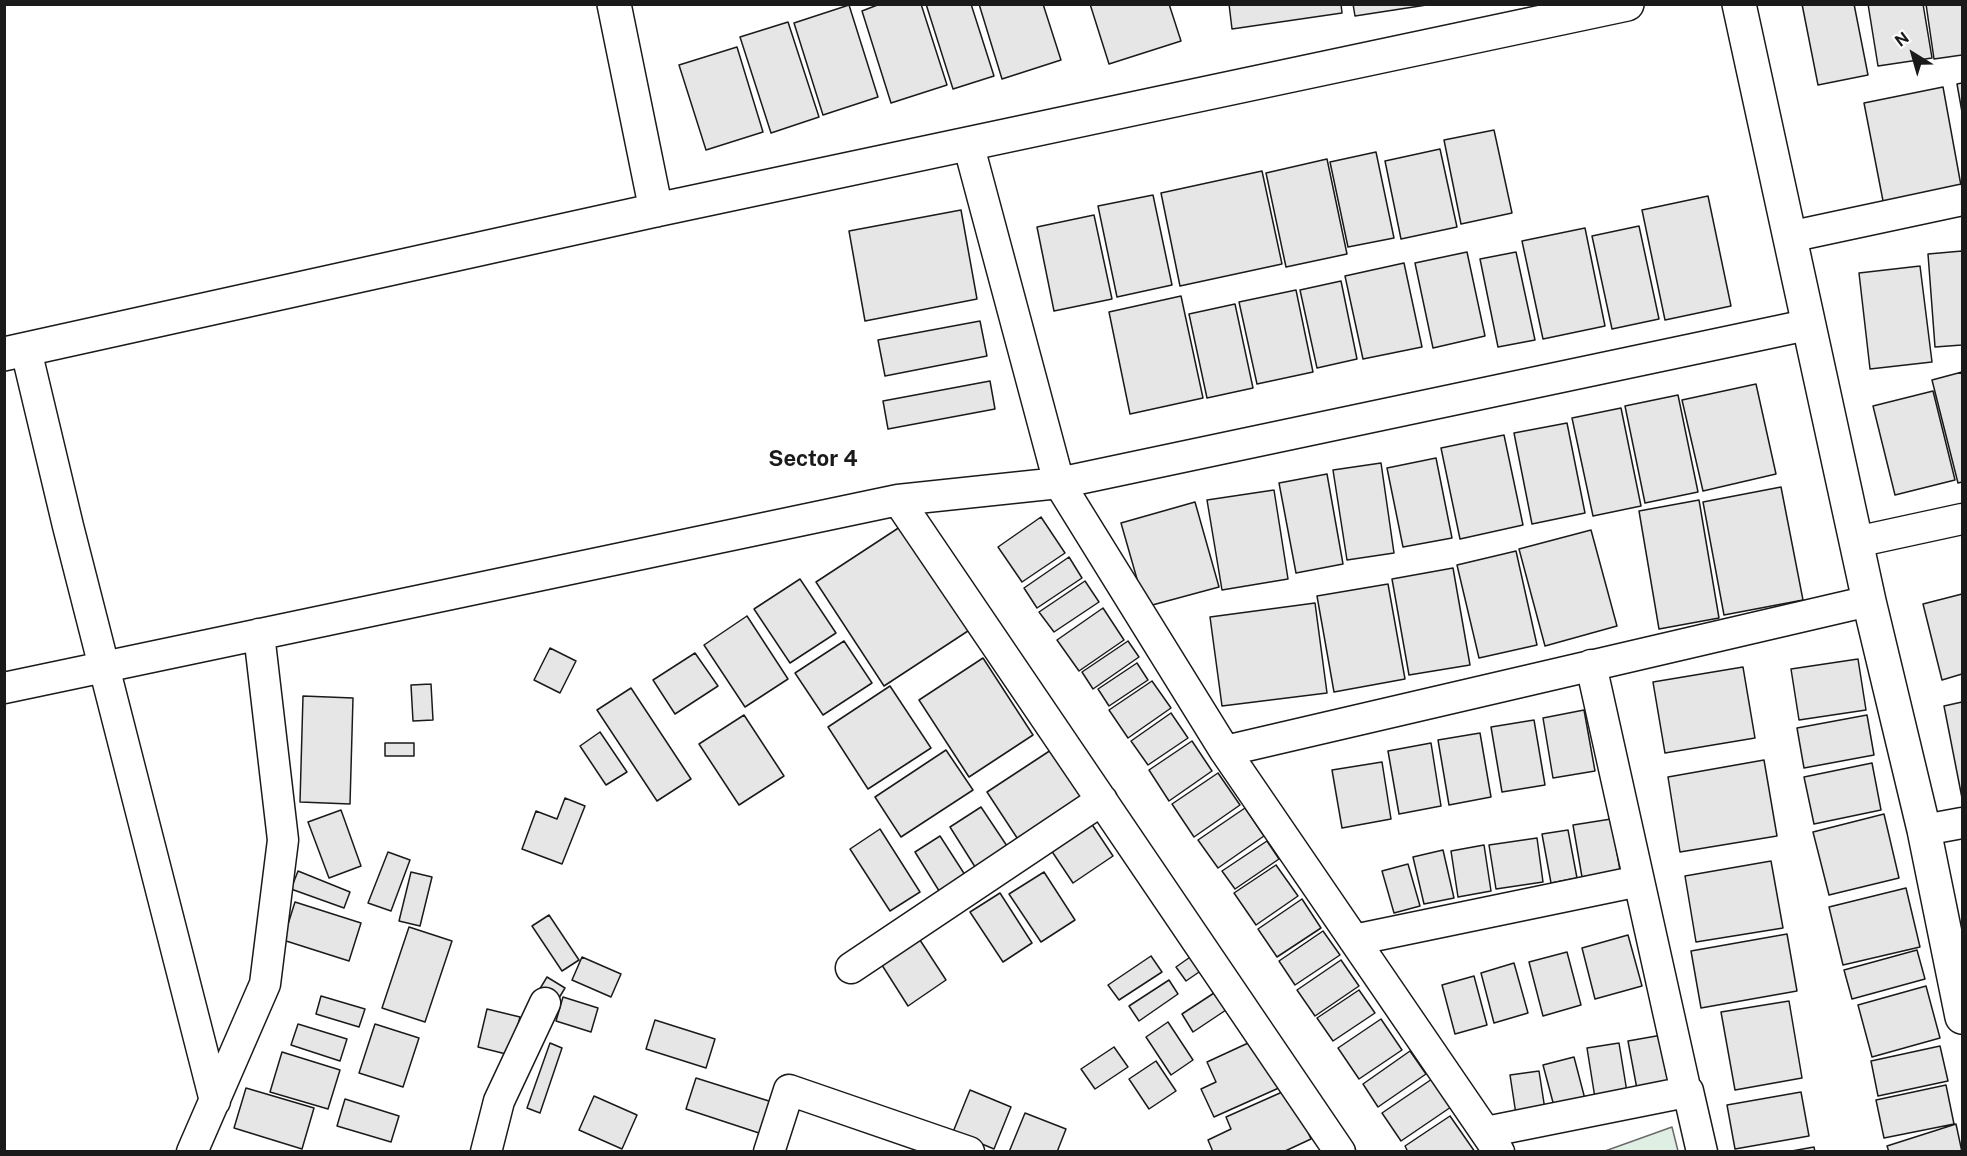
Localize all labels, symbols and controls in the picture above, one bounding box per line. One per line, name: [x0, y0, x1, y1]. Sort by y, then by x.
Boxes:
north arrow: [1883, 24, 1943, 84]
text: N: [1891, 28, 1913, 51]
district label: Sector 4: [768, 446, 858, 472]

